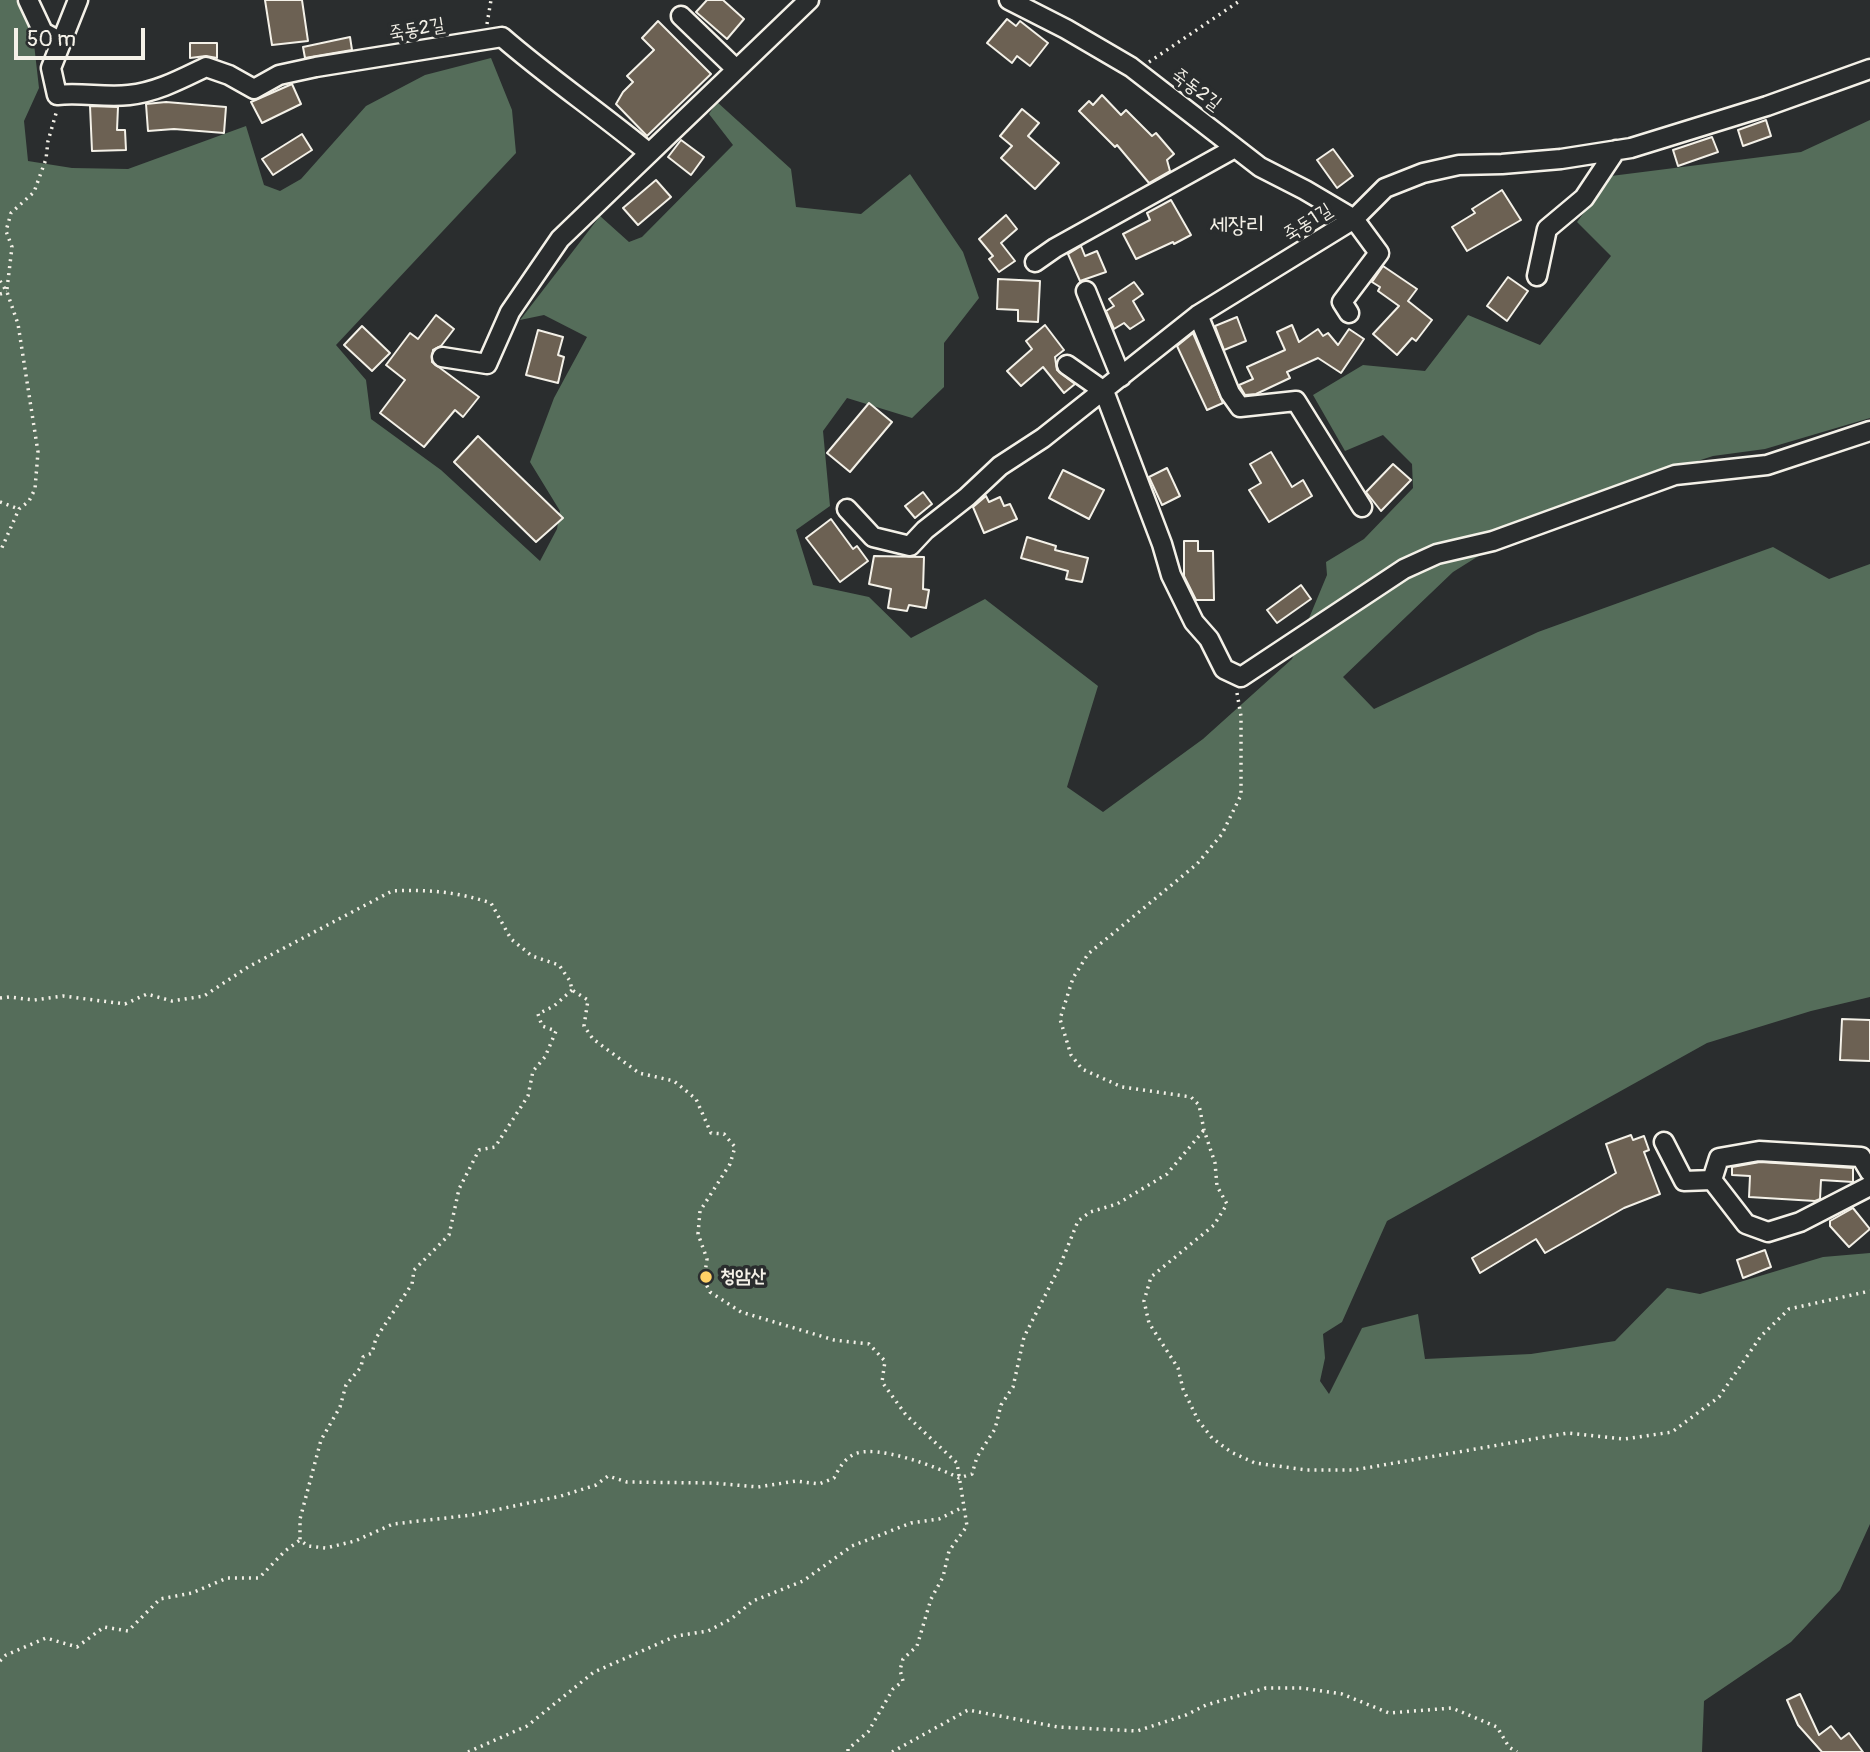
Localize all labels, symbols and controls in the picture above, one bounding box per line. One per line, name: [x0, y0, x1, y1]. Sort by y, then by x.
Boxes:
scale bar: [18, 14, 149, 58]
street label: 죽동2길: [387, 14, 447, 46]
text: 50 m: [27, 26, 76, 53]
street label: 죽동2길: [1167, 64, 1225, 116]
street label: 죽동1길: [1279, 199, 1337, 247]
district label: 세장리: [1209, 212, 1265, 240]
place label: 청암산: [720, 1266, 766, 1288]
marker: 청암산: [698, 1269, 714, 1285]

